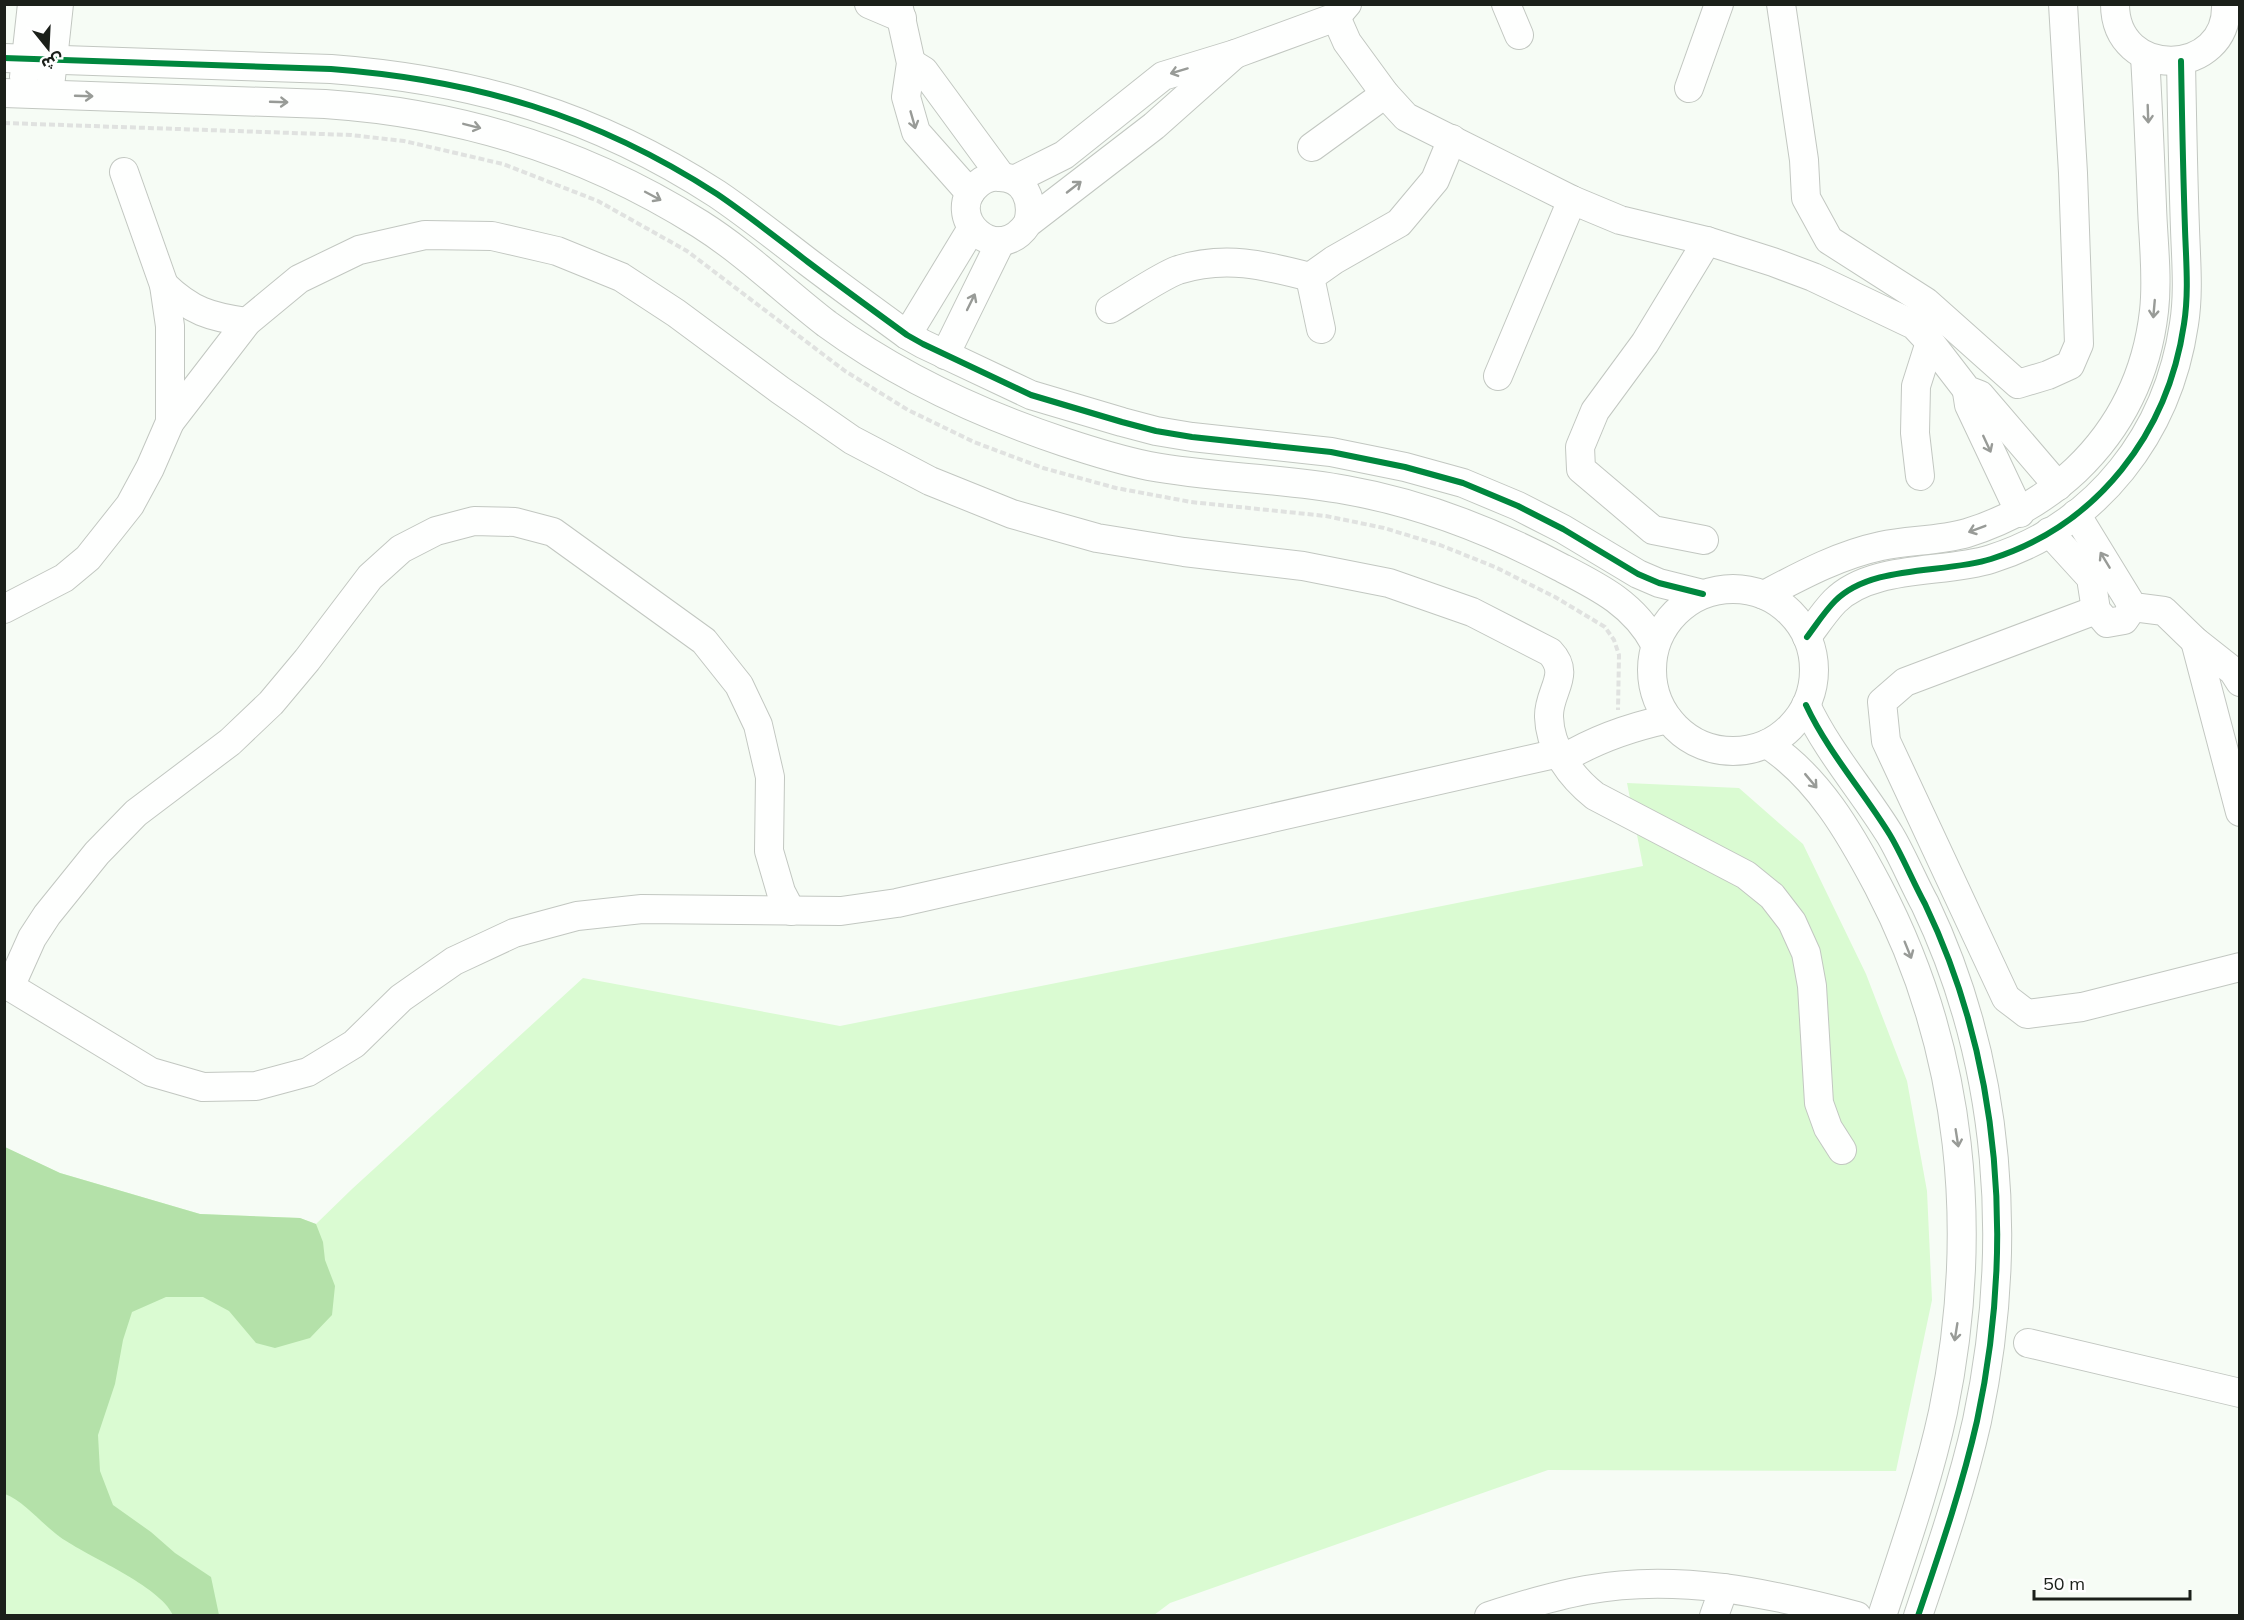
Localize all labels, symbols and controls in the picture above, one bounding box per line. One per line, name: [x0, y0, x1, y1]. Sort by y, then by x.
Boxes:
north arrow: [18, 18, 78, 78]
text: ش: [39, 49, 66, 75]
one-way arrow: [1170, 66, 1189, 77]
one-way arrow: [73, 90, 93, 102]
one-way arrow: [268, 97, 288, 108]
one-way arrow: [2142, 104, 2153, 124]
one-way arrow: [908, 110, 919, 129]
one-way arrow: [462, 120, 481, 132]
one-way arrow: [1066, 180, 1082, 193]
one-way arrow: [644, 190, 661, 202]
one-way arrow: [966, 294, 977, 312]
one-way arrow: [2148, 299, 2159, 319]
one-way arrow: [1982, 434, 1994, 452]
one-way arrow: [1968, 524, 1986, 535]
one-way arrow: [2099, 552, 2111, 569]
one-way arrow: [1804, 773, 1818, 788]
one-way arrow: [1903, 940, 1914, 958]
one-way arrow: [1951, 1127, 1962, 1147]
one-way arrow: [1950, 1322, 1961, 1341]
scale bar: [2034, 1563, 2190, 1601]
text: 50 m: [2043, 1572, 2085, 1595]

